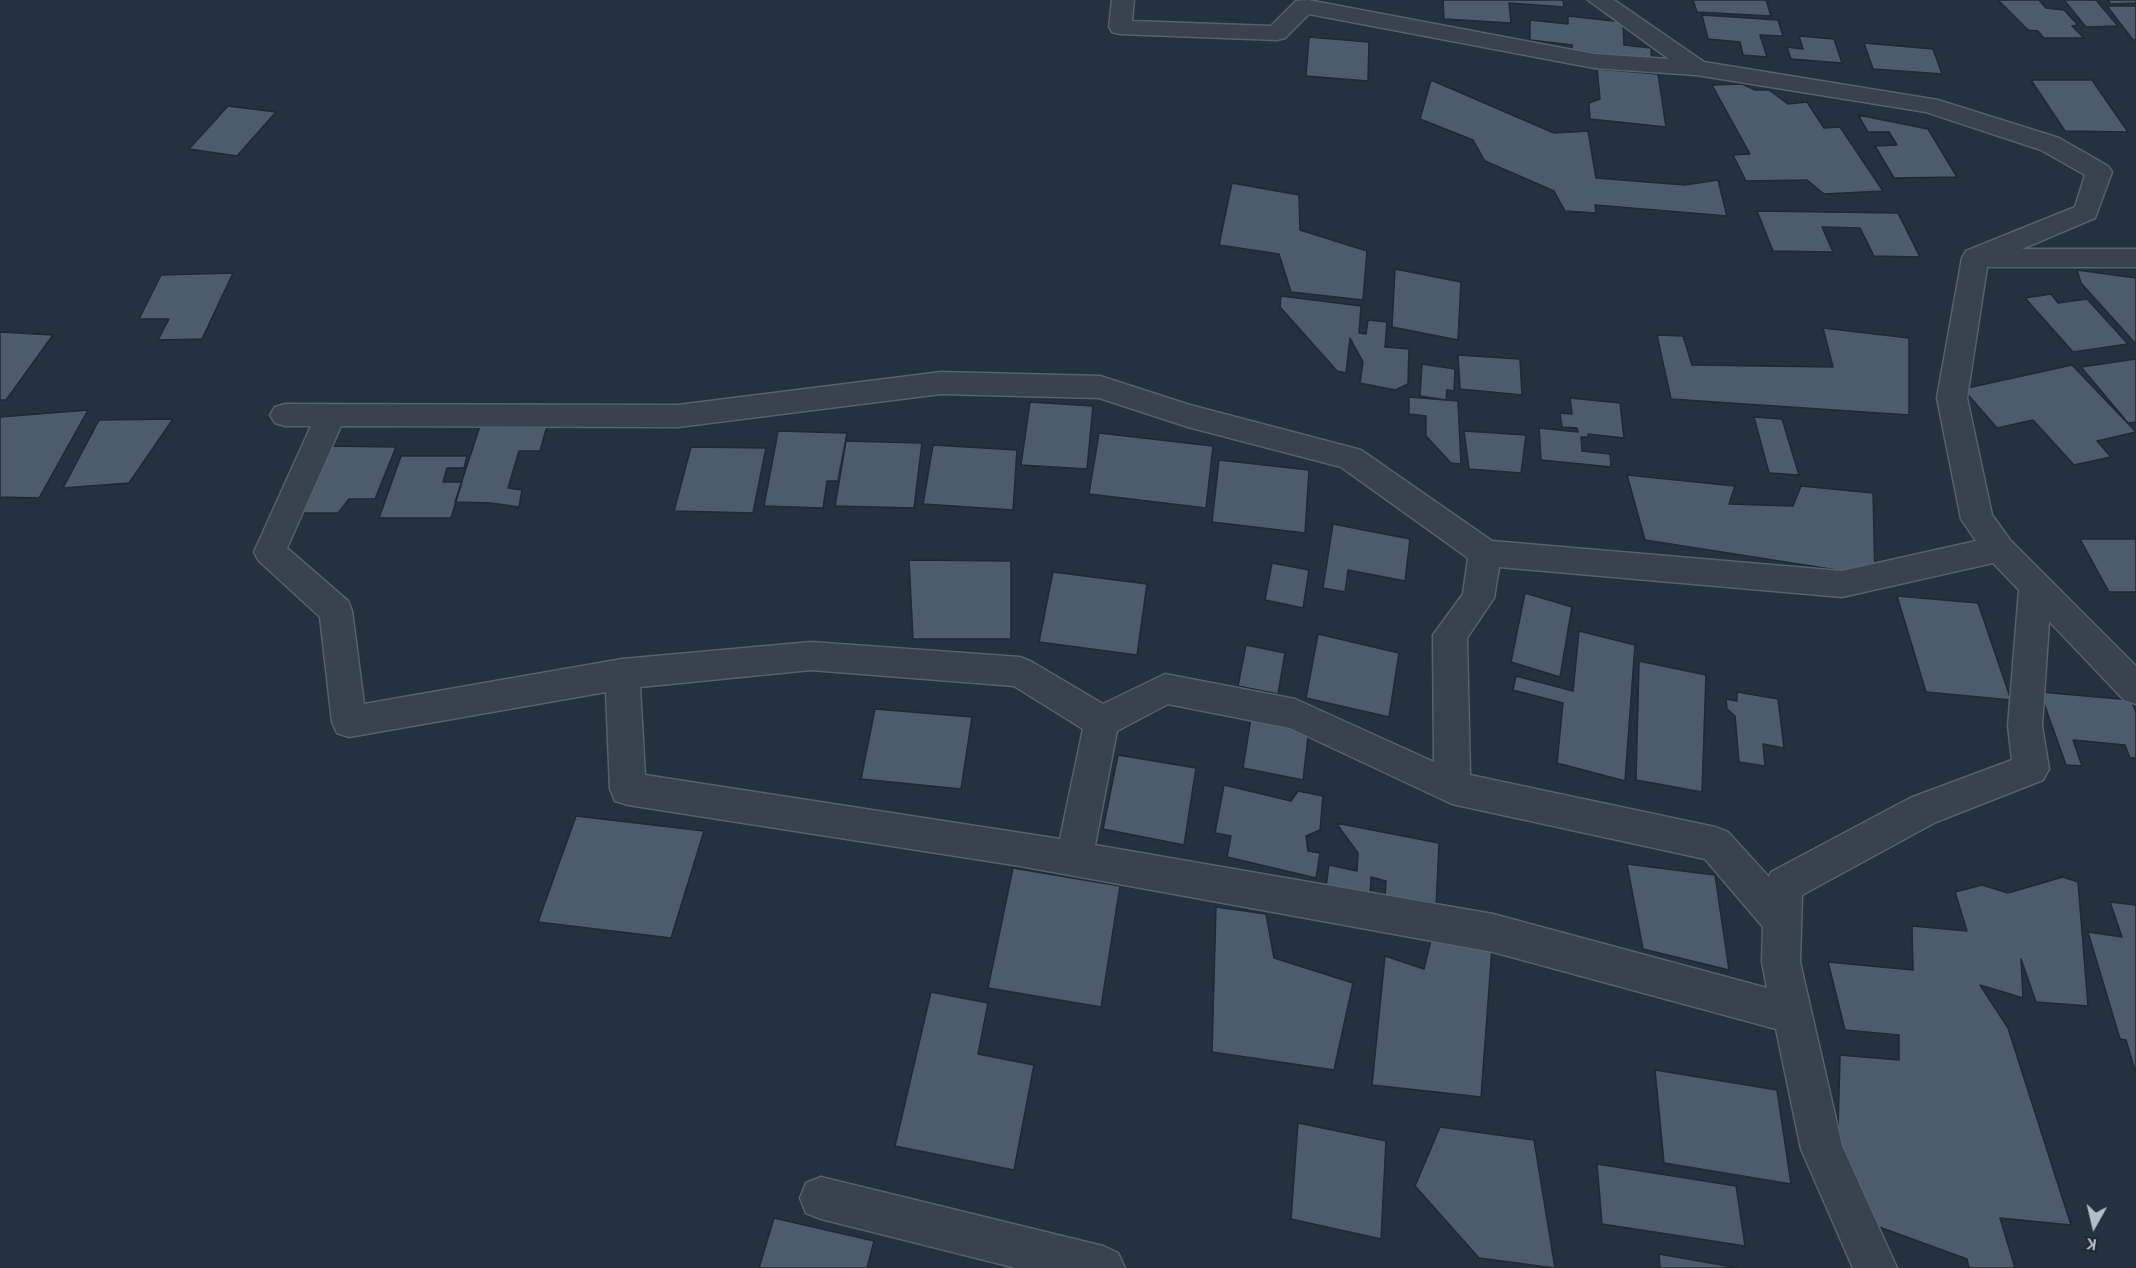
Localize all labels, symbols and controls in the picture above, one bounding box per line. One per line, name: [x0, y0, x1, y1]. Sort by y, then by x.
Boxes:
north arrow: [2064, 1196, 2124, 1256]
text: K: [2085, 1233, 2098, 1255]

